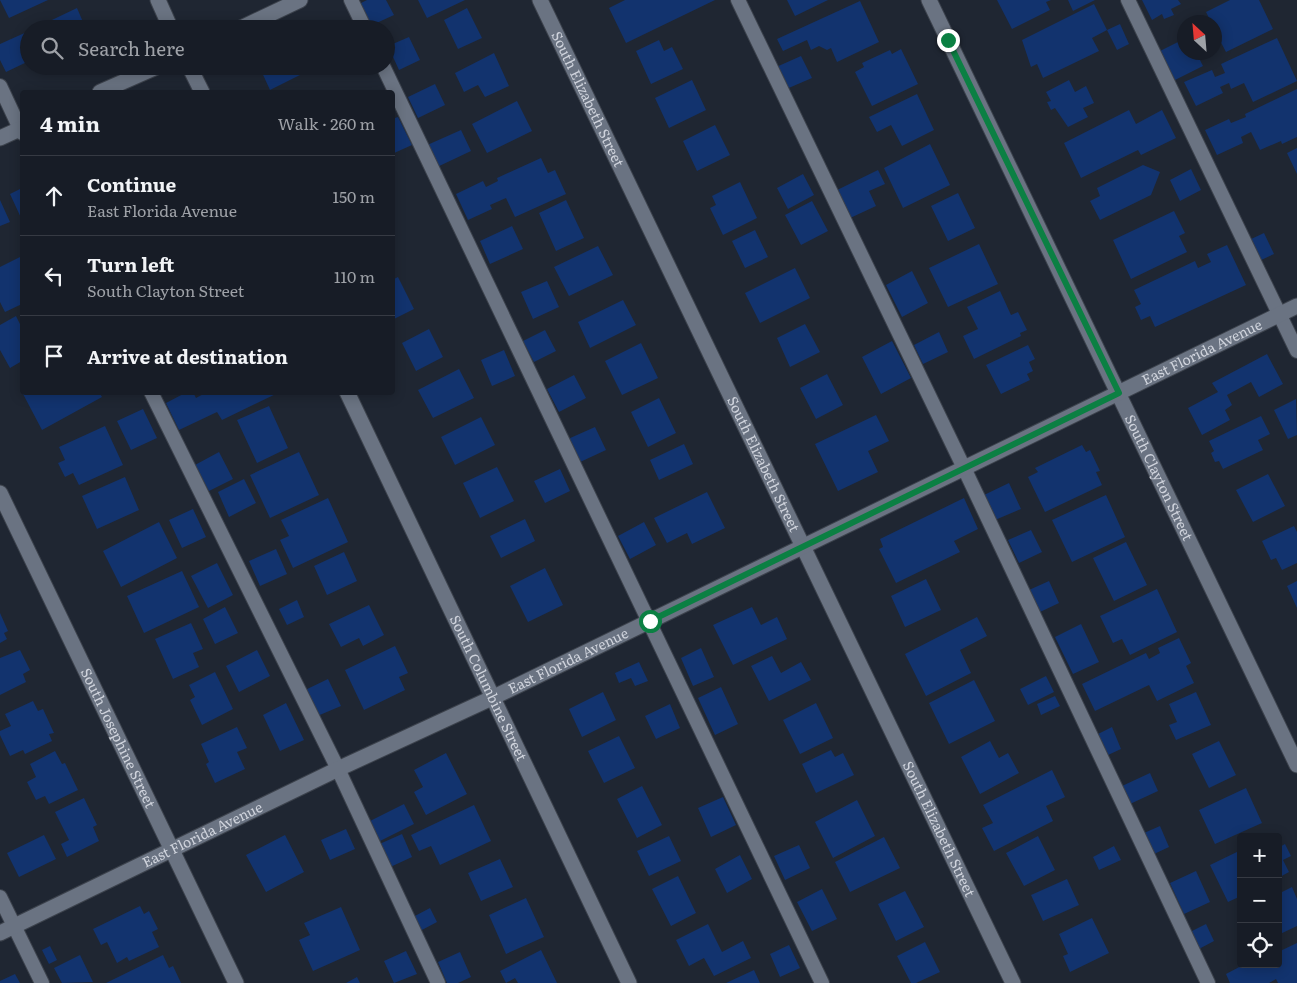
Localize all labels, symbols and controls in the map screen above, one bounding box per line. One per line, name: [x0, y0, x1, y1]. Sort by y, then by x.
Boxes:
north arrow: [1177, 15, 1222, 60]
search box: [20, 20, 395, 75]
street label: South Elizabeth Street: [547, 28, 630, 170]
route end: [937, 29, 960, 52]
icon: search: [38, 34, 66, 62]
text: Search here: [78, 34, 185, 62]
text: 4 min: [40, 107, 100, 138]
text: Walk · 260 m: [278, 111, 375, 135]
text: Continue: [87, 170, 176, 198]
icon: ahead: [40, 182, 68, 210]
text: 150 m: [332, 184, 375, 208]
text: East Florida Avenue: [87, 198, 237, 222]
text: Turn left: [87, 250, 174, 278]
icon: left: [40, 262, 68, 290]
text: 110 m: [334, 264, 375, 288]
text: South Clayton Street: [87, 278, 244, 302]
street label: East Florida Avenue: [1138, 314, 1265, 389]
icon: arrive: [40, 342, 68, 370]
text: Arrive at destination: [87, 342, 288, 370]
street label: South Elizabeth Street: [723, 392, 806, 535]
street label: South Clayton Street: [1121, 411, 1199, 544]
route start: [639, 610, 662, 633]
street label: South Columbine Street: [446, 611, 533, 764]
street label: East Florida Avenue: [504, 622, 631, 698]
street label: South Josephine Street: [77, 664, 161, 811]
street label: South Elizabeth Street: [899, 757, 981, 900]
street label: East Florida Avenue: [139, 796, 265, 872]
map controls: [1237, 833, 1282, 968]
button: +: [1237, 833, 1282, 878]
button: −: [1237, 878, 1282, 923]
button: locate: [1237, 923, 1282, 968]

